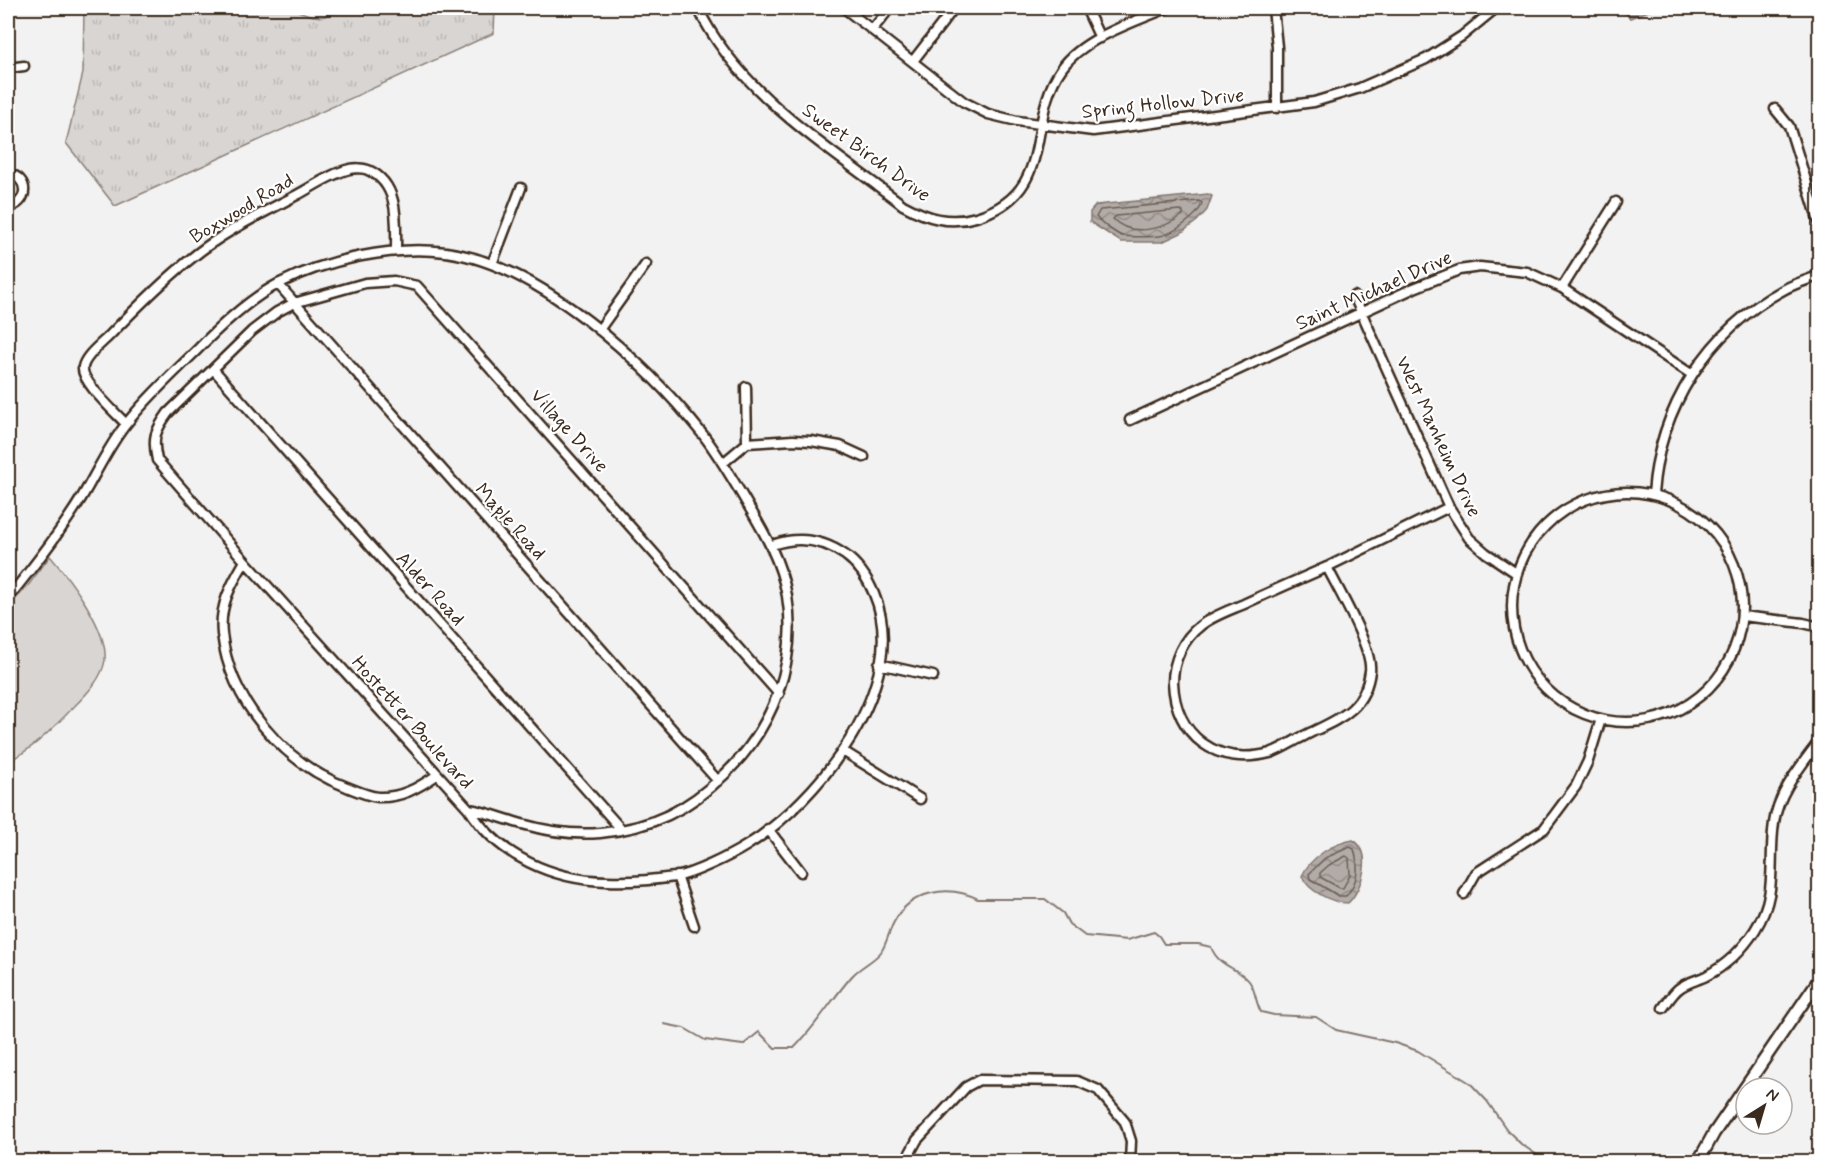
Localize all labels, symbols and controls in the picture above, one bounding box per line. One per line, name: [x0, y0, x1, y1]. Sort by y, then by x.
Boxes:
street label: Spring Hollow Drive: [1080, 82, 1246, 128]
street label: Sweet Birch Drive: [796, 97, 936, 209]
street label: Boxwood Road: [185, 167, 299, 251]
street label: Saint Michael Drive: [1292, 244, 1456, 338]
street label: West Manheim Drive: [1389, 352, 1487, 522]
street label: Village Drive: [524, 383, 614, 479]
street label: Maple Road: [468, 478, 552, 566]
street label: Alder Road: [389, 546, 471, 632]
street label: Hostetter Boulevard: [345, 650, 479, 796]
north arrow: [1734, 1076, 1794, 1136]
text: N: [1762, 1084, 1783, 1107]

